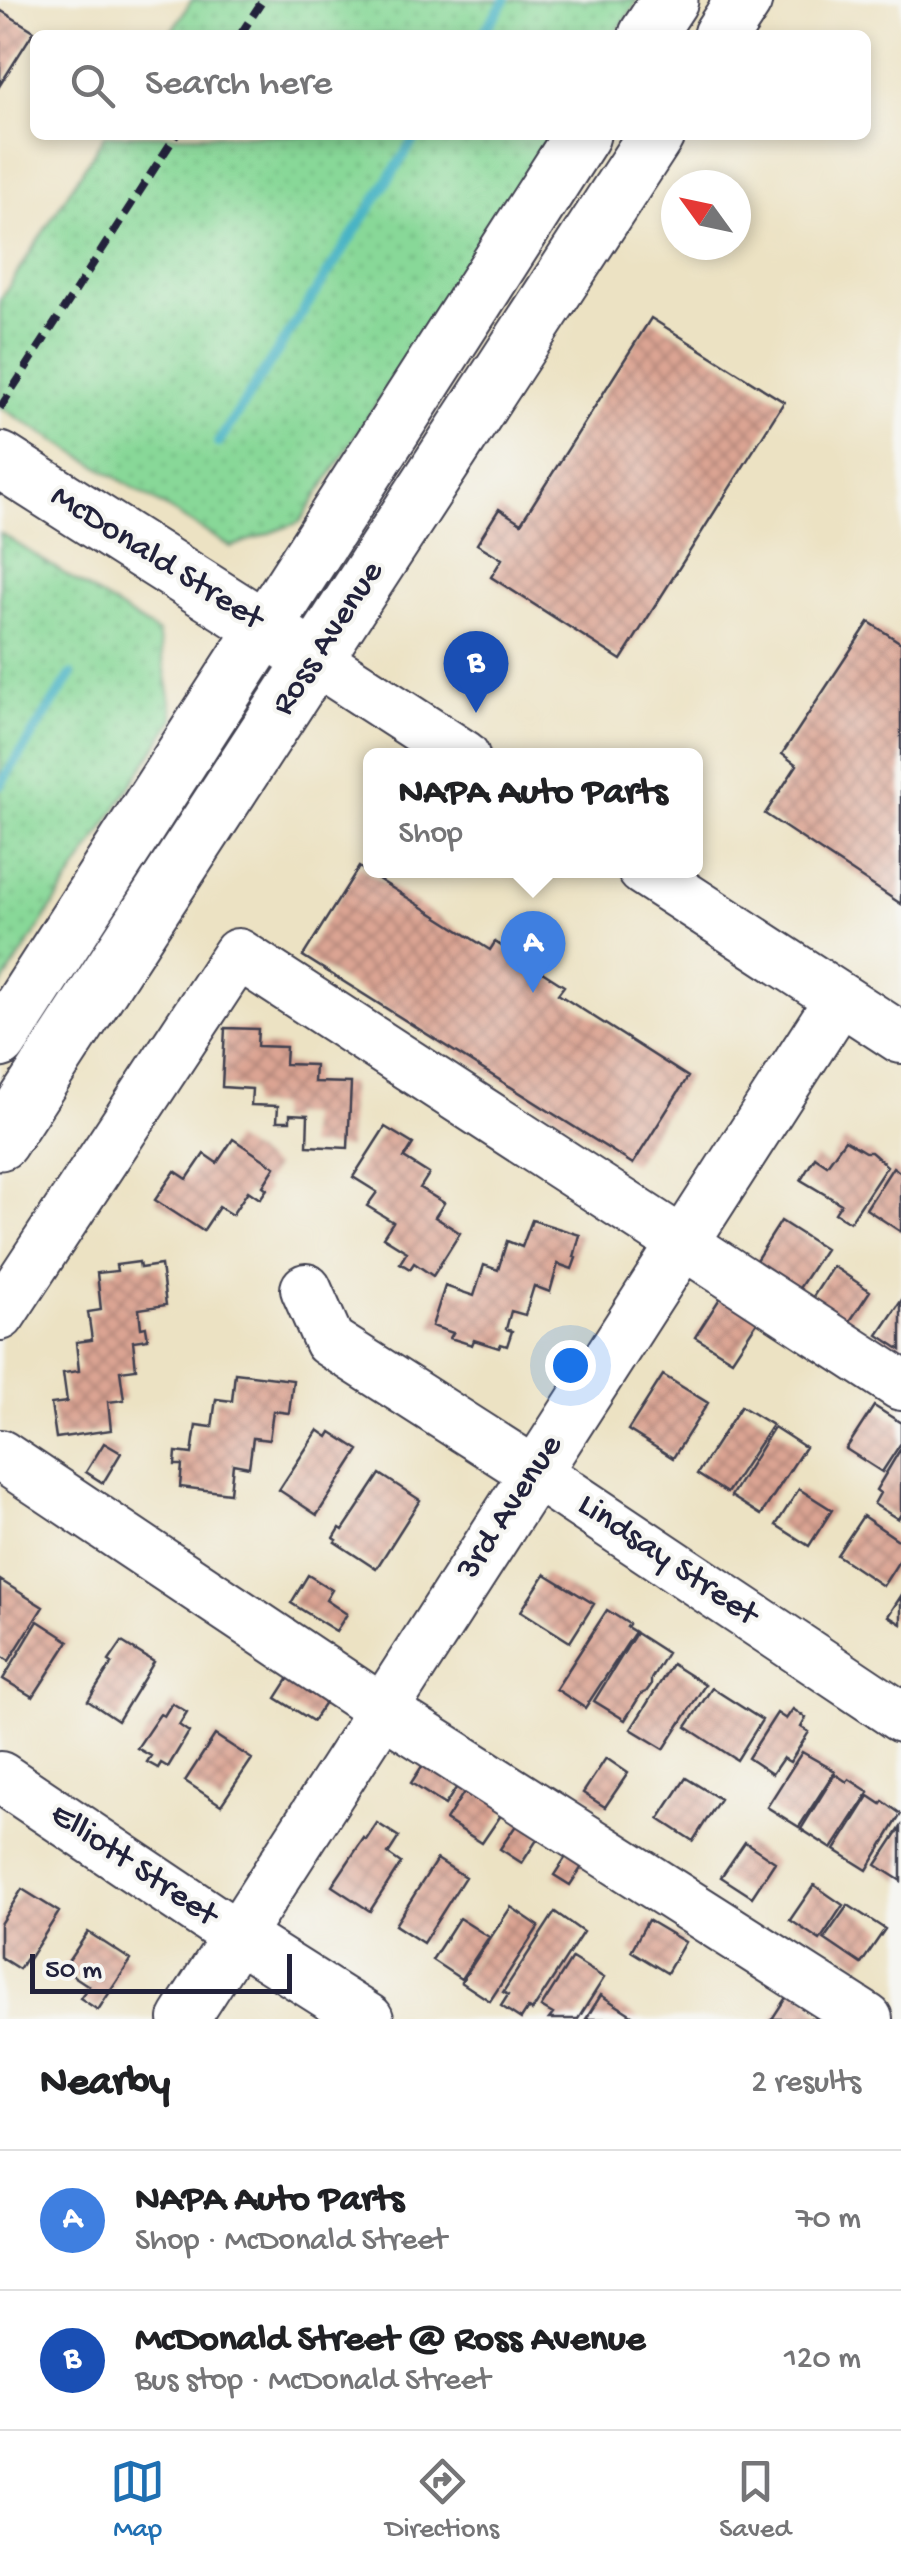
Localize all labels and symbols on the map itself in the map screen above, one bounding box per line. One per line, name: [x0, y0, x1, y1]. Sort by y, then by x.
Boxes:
north arrow: [661, 170, 751, 260]
street label: McDonald Street: [42, 477, 272, 642]
street label: Ross Avenue: [264, 553, 395, 724]
pin: B: [444, 630, 508, 713]
pin: A: [500, 910, 566, 993]
your location: [545, 1340, 596, 1391]
street label: 3rd Avenue: [448, 1427, 574, 1589]
street label: Lindsay Street: [569, 1486, 767, 1638]
street label: Elliott Street: [41, 1795, 227, 1939]
scale bar: [30, 1949, 292, 1993]

